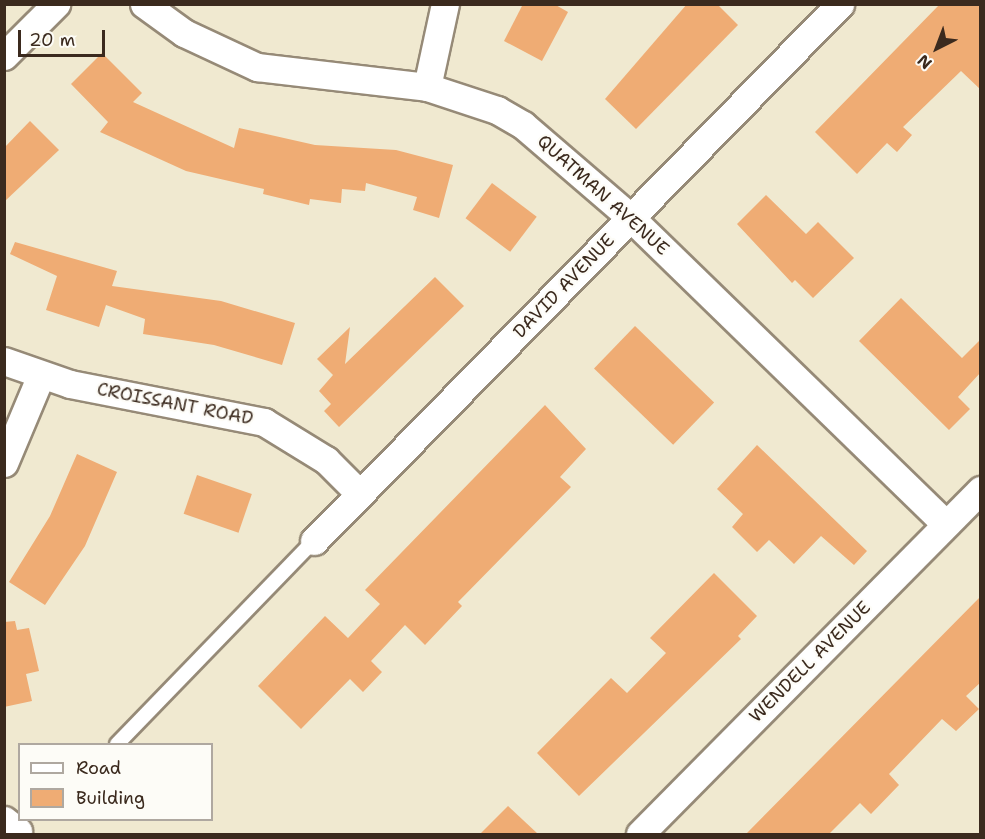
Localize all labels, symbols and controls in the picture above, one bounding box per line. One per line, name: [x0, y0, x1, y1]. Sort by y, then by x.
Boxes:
scale bar: [21, 18, 108, 56]
north arrow: [907, 18, 967, 78]
text: 20 m: [29, 28, 75, 52]
text: N: [913, 50, 936, 74]
street label: QUATMAN AVENUE: [533, 130, 673, 260]
street label: DAVID AVENUE: [509, 229, 619, 343]
street label: CROISSANT ROAD: [95, 378, 255, 430]
street label: WENDELL AVENUE: [745, 597, 875, 727]
legend: [18, 743, 213, 821]
text: Road: [76, 756, 121, 780]
text: Building: [76, 786, 145, 810]

